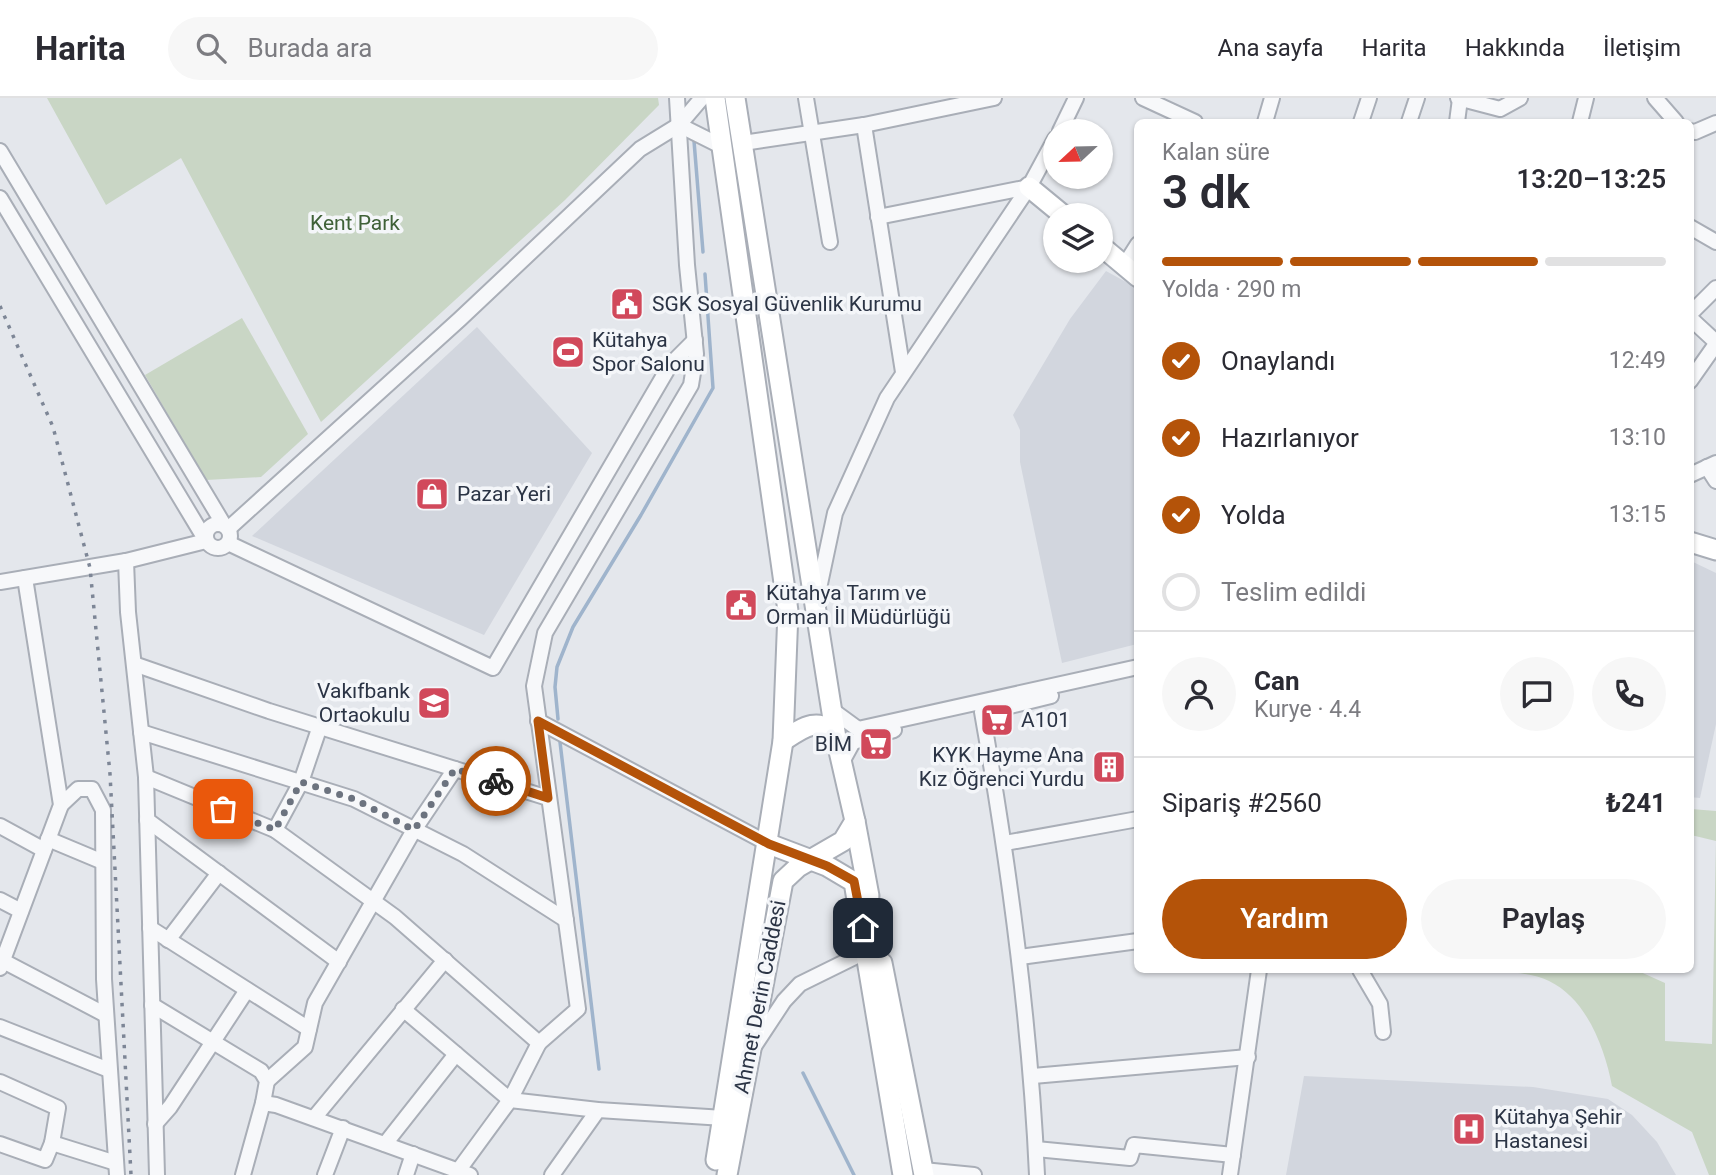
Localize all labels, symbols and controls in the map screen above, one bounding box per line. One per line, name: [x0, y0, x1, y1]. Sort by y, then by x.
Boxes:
search box: [168, 17, 658, 80]
text: Harita: [35, 29, 126, 68]
icon: search: [192, 29, 230, 67]
text: Burada ara: [248, 33, 372, 63]
text: Ana sayfa: [1218, 34, 1324, 62]
text: Harita: [1362, 34, 1427, 62]
text: Hakkında: [1465, 34, 1565, 62]
text: İletişim: [1603, 34, 1681, 62]
north arrow: [1043, 119, 1113, 189]
map controls: [1043, 119, 1113, 273]
text: Kalan süre: [1162, 139, 1270, 166]
text: 13:20–13:25: [1516, 164, 1666, 194]
text: 3 dk: [1162, 165, 1250, 219]
button: layers: [1043, 203, 1113, 273]
park label: Kent Park: [310, 211, 400, 235]
text: Yolda · 290 m: [1162, 276, 1301, 303]
public building icon: SGK Sosyal Güvenlik Kurumu: [608, 285, 646, 323]
place label: SGK Sosyal Güvenlik Kurumu: [652, 292, 922, 316]
place label: Kütahya Spor Salonu: [592, 328, 705, 376]
sports icon: Kütahya Spor Salonu: [549, 333, 587, 371]
icon: check: [1162, 342, 1200, 380]
text: Onaylandı: [1221, 346, 1335, 376]
text: 12:49: [1609, 347, 1666, 374]
icon: check: [1162, 419, 1200, 457]
text: Hazırlanıyor: [1221, 423, 1359, 453]
text: 13:10: [1609, 424, 1666, 451]
shop icon: Pazar Yeri: [413, 475, 451, 513]
place label: Pazar Yeri: [457, 482, 551, 506]
icon: check: [1162, 496, 1200, 534]
text: Yolda: [1221, 500, 1286, 530]
text: 13:15: [1609, 501, 1666, 528]
text: Teslim edildi: [1221, 577, 1366, 607]
place label: Kütahya Tarım ve Orman İl Müdürlüğü: [766, 581, 951, 629]
public building icon: Kütahya Tarım ve Orman İl Müdürlüğü: [722, 586, 760, 624]
button: person: [1162, 657, 1236, 731]
button: chat: [1500, 657, 1574, 731]
button: phone: [1592, 657, 1666, 731]
text: Can: [1254, 666, 1300, 696]
place label: Vakıfbank Ortaokulu: [317, 679, 410, 727]
school or university icon: Vakıfbank Ortaokulu: [415, 684, 453, 722]
text: Kurye · 4.4: [1254, 696, 1361, 723]
supermarket icon: A101: [978, 701, 1016, 739]
place label: A101: [1021, 708, 1070, 732]
supermarket icon: BİM: [857, 725, 895, 763]
place label: BİM: [815, 732, 852, 756]
place label: KYK Hayme Ana Kız Öğrenci Yurdu: [919, 743, 1084, 791]
courier: [461, 746, 531, 816]
building icon: KYK Hayme Ana Kız Öğrenci Yurdu: [1090, 748, 1128, 786]
icon: bike: [477, 762, 515, 800]
pin: [193, 779, 253, 839]
text: Sipariş #2560: [1162, 788, 1322, 818]
text: ₺241: [1606, 788, 1666, 818]
icon: bag: [204, 790, 242, 828]
button: Yardım: [1162, 879, 1407, 959]
button: Paylaş: [1421, 879, 1666, 959]
street label: Ahmet Derin Caddesi: [729, 898, 791, 1096]
pin: [833, 898, 893, 958]
icon: home: [844, 909, 882, 947]
place label: Kütahya Şehir Hastanesi: [1494, 1105, 1622, 1153]
hospital icon: Kütahya Şehir Hastanesi: [1450, 1110, 1488, 1148]

